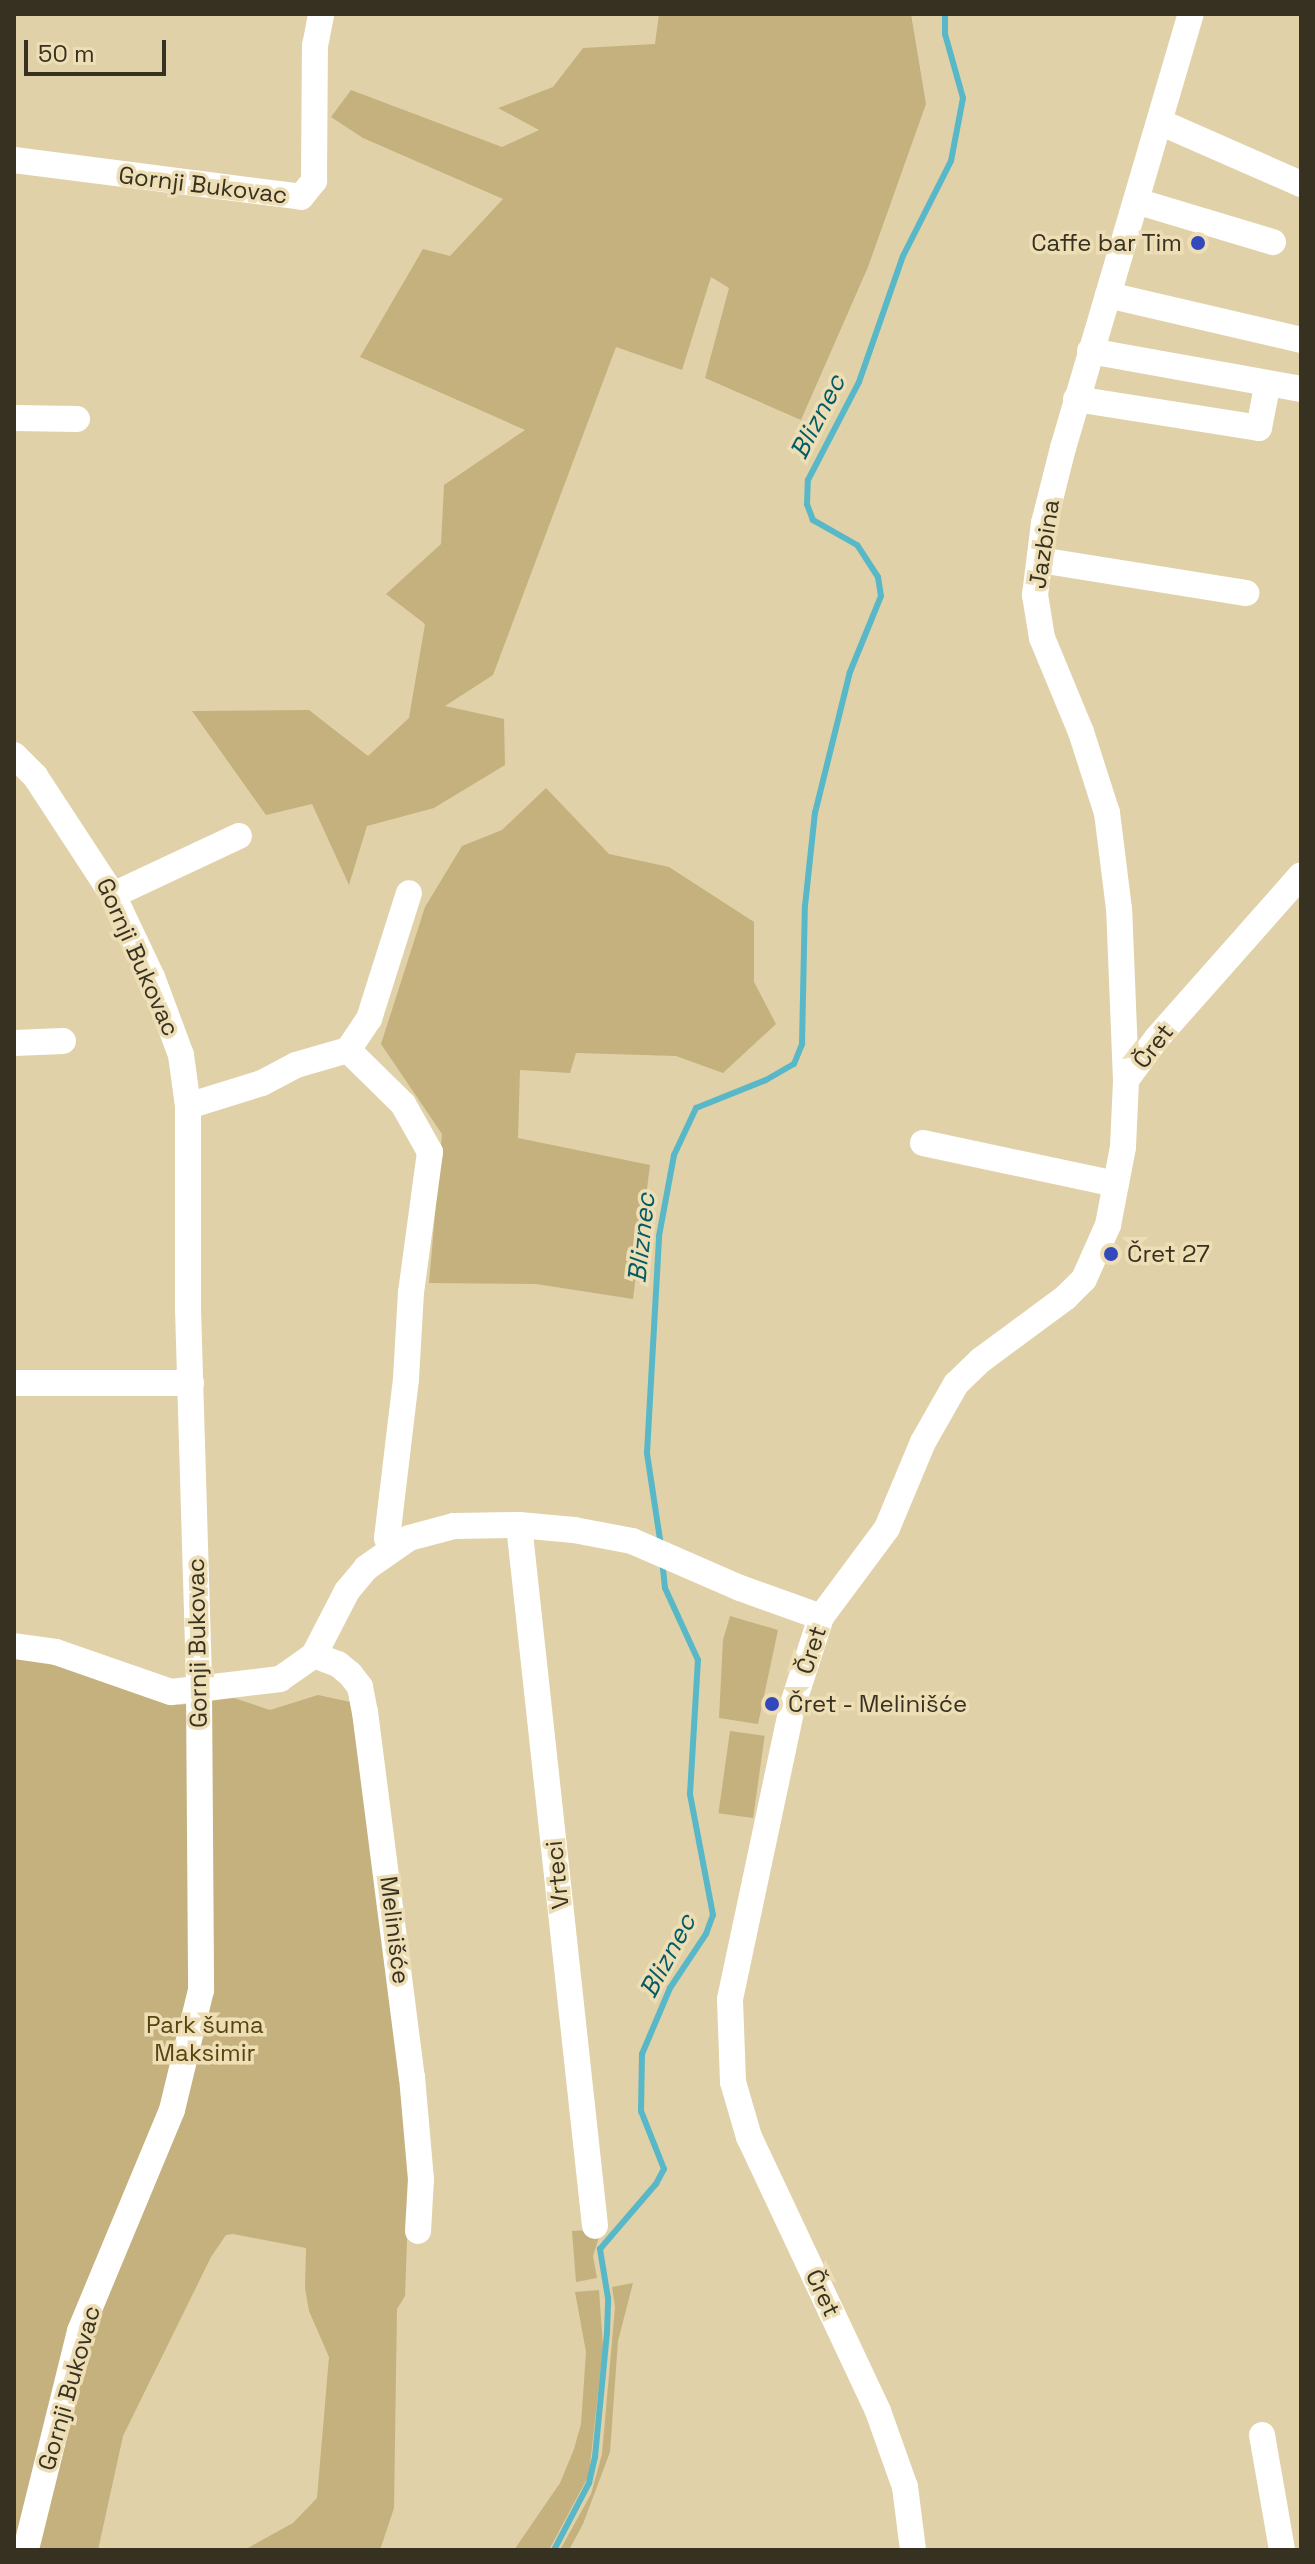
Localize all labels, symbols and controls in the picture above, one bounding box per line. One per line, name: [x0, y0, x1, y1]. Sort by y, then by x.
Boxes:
scale bar: [28, 24, 170, 74]
text: 50 m: [38, 38, 95, 69]
street label: Gornji Bukovac: [117, 160, 289, 210]
place label: Caffe bar Tim: [1031, 229, 1182, 257]
marker: Caffe bar Tim: [1189, 234, 1207, 252]
water label: Bliznec: [784, 370, 852, 464]
street label: Jazbina: [1023, 497, 1065, 591]
street label: Gornji Bukovac: [90, 874, 186, 1040]
street label: Čret: [1127, 1018, 1179, 1074]
water label: Bliznec: [622, 1191, 662, 1285]
place label: Čret 27: [1127, 1240, 1210, 1268]
marker: Čret 27: [1102, 1245, 1120, 1263]
street label: Gornji Bukovac: [181, 1558, 213, 1728]
street label: Čret: [790, 1622, 832, 1678]
place label: Čret - Melinišće: [788, 1690, 969, 1718]
marker: Čret - Melinišće: [763, 1695, 781, 1713]
street label: Vrteci: [539, 1839, 575, 1911]
street label: Melinišće: [374, 1874, 416, 1986]
water label: Bliznec: [633, 1909, 703, 2003]
park label: Park šuma Maksimir: [146, 2011, 264, 2067]
street label: Čret: [800, 2265, 846, 2321]
street label: Gornji Bukovac: [32, 2302, 106, 2474]

